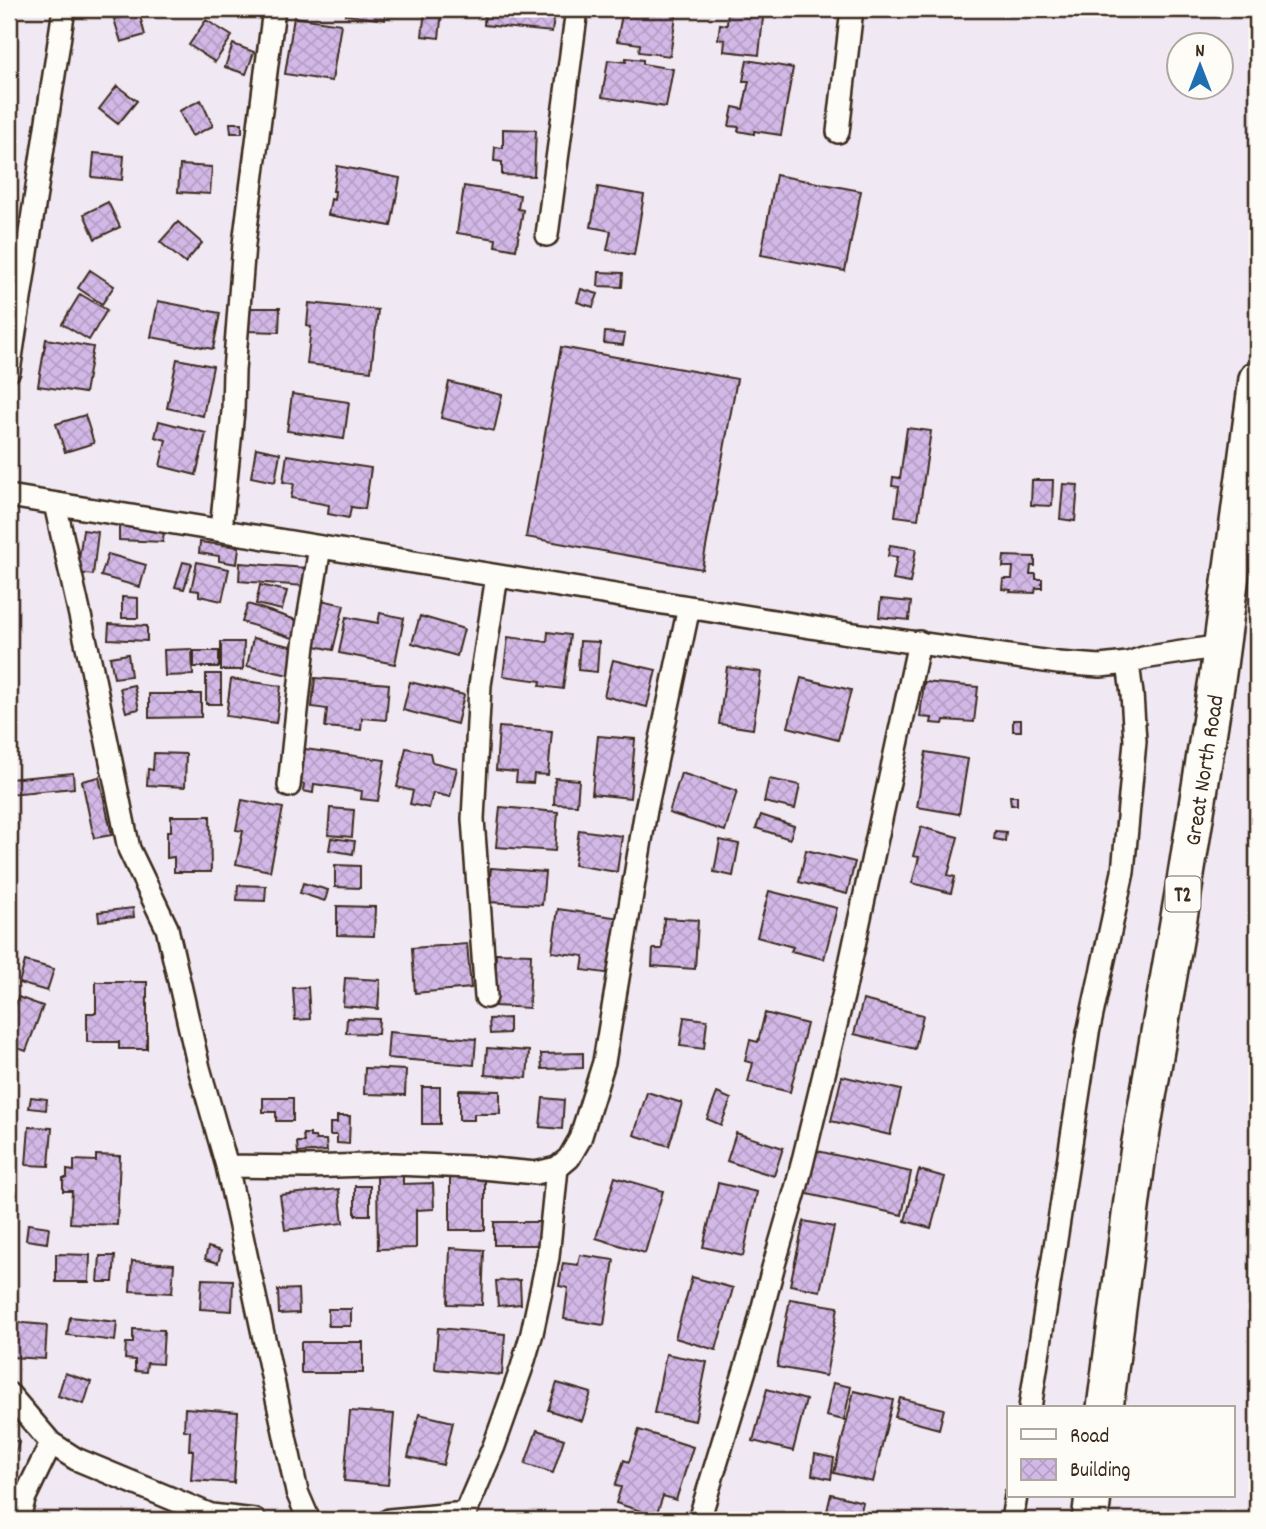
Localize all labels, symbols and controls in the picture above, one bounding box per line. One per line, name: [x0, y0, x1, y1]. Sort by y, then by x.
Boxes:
north arrow: [1164, 32, 1234, 102]
text: N: [1195, 39, 1205, 66]
street label: Great North Road: [1178, 693, 1235, 848]
road number: T2: [1166, 876, 1200, 912]
legend: [1007, 1406, 1234, 1498]
text: Road: [1070, 1423, 1109, 1453]
text: Building: [1070, 1457, 1130, 1487]

